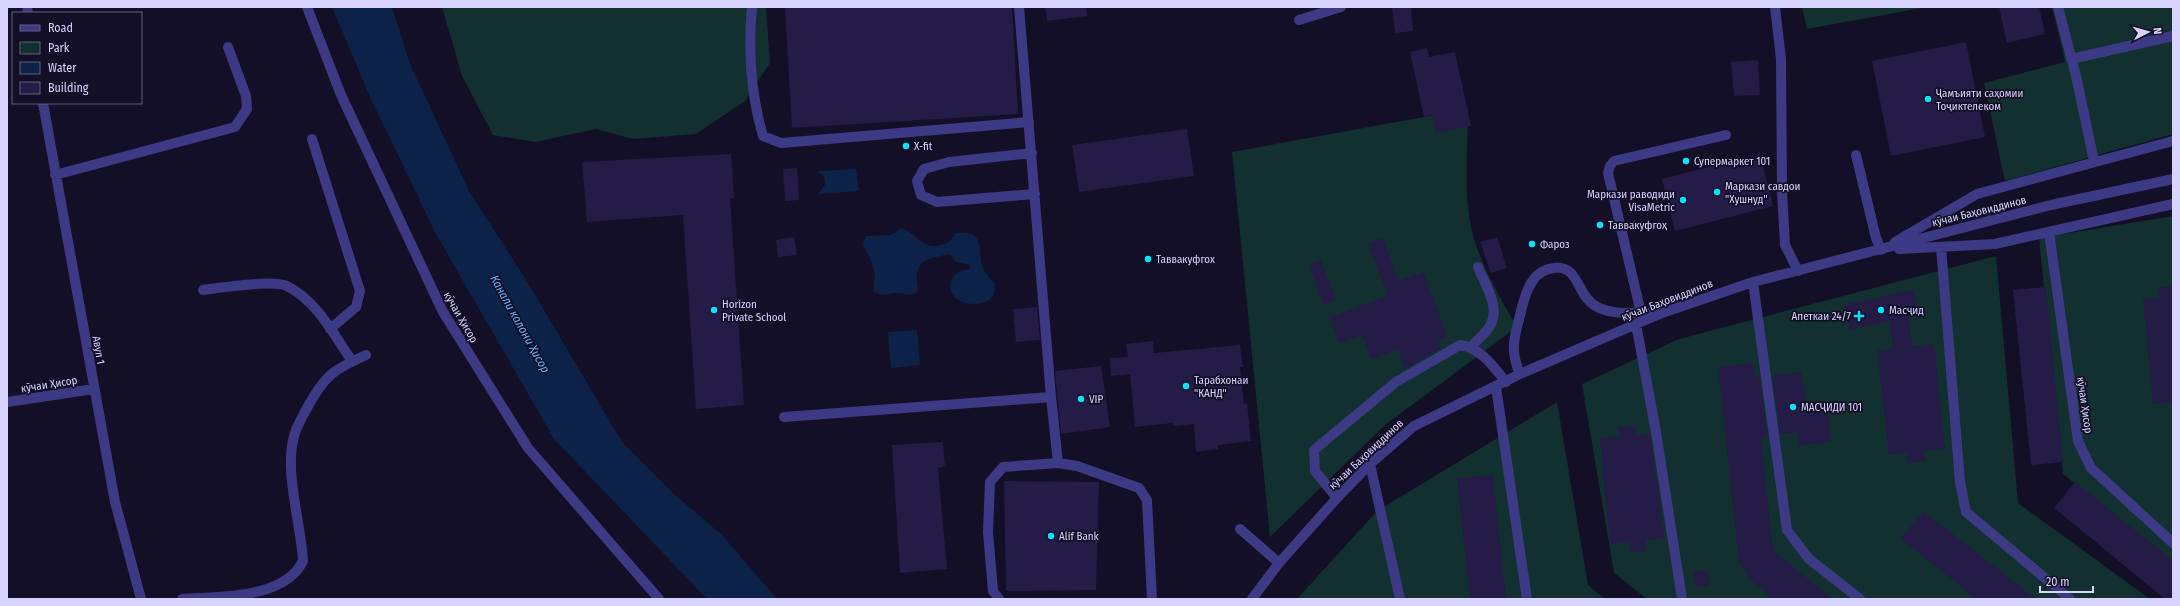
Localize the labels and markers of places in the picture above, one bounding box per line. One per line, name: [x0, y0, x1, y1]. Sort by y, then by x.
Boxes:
place label: Ҷамъияти саҳомии Тоҷиктелеком: [1936, 87, 2023, 113]
marker: Ҷамъияти саҳомии Тоҷиктелеком: [1923, 94, 1933, 104]
place label: X-fit: [914, 140, 933, 153]
marker: X-fit: [901, 141, 911, 151]
place label: Супермаркет 101: [1694, 155, 1770, 168]
marker: Супермаркет 101: [1681, 156, 1691, 166]
place label: Маркази савдои "Хушнуд": [1725, 180, 1801, 206]
marker: Маркази савдои "Хушнуд": [1712, 187, 1722, 197]
place label: Маркази раводиди VisaMetric: [1587, 188, 1675, 214]
marker: Маркази раводиди VisaMetric: [1678, 195, 1688, 205]
place label: Таввакуфгоҳ: [1608, 219, 1667, 232]
marker: Таввакуфгоҳ: [1595, 220, 1605, 230]
place label: Фароз: [1540, 238, 1570, 251]
marker: Фароз: [1527, 239, 1537, 249]
place label: Таввакуфгох: [1156, 253, 1215, 266]
marker: Таввакуфгох: [1143, 254, 1153, 264]
place label: Horizon Private School: [722, 298, 786, 324]
place label: Масҷид: [1889, 304, 1924, 317]
marker: Horizon Private School: [709, 305, 719, 315]
marker: Масҷид: [1876, 305, 1886, 315]
place label: Апеткаи 24/7: [1792, 310, 1852, 323]
marker: Апеткаи 24/7: [1854, 311, 1864, 321]
place label: Тарабхонаи "КАНД": [1194, 374, 1248, 400]
marker: Тарабхонаи "КАНД": [1181, 381, 1191, 391]
place label: VIP: [1089, 393, 1103, 406]
marker: VIP: [1076, 394, 1086, 404]
place label: МАСҶИДИ 101: [1801, 401, 1862, 414]
marker: МАСҶИДИ 101: [1788, 402, 1798, 412]
place label: Alif Bank: [1059, 530, 1100, 543]
marker: Alif Bank: [1046, 531, 1056, 541]

